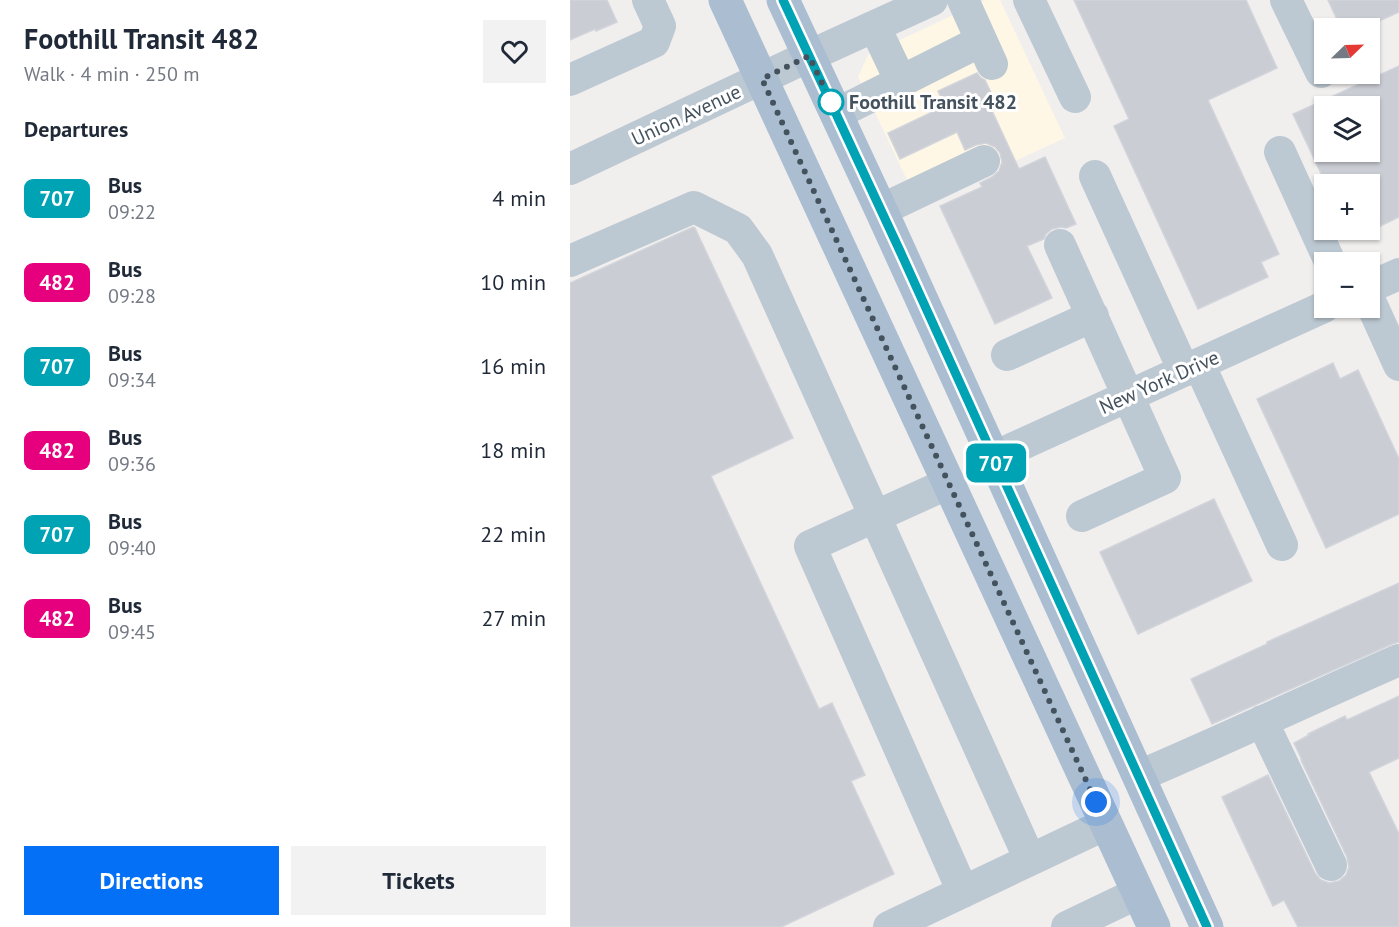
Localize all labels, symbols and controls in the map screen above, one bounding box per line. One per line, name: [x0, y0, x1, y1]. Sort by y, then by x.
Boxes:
north arrow: [1314, 18, 1380, 84]
map controls: [1314, 18, 1380, 318]
text: Foothill Transit 482: [24, 20, 259, 57]
button: heart: [483, 20, 546, 83]
text: Walk · 4 min · 250 m: [24, 61, 200, 87]
street label: Union Avenue: [627, 78, 745, 152]
marker: Foothill Transit 482: [818, 89, 844, 115]
place label: Foothill Transit 482: [849, 89, 1017, 115]
button: layers: [1314, 96, 1380, 162]
text: Departures: [24, 115, 128, 143]
text: Bus: [108, 171, 142, 199]
button: +: [1314, 174, 1380, 240]
text: 4 min: [492, 184, 546, 212]
text: 707: [39, 185, 75, 212]
text: 09:22: [108, 199, 156, 225]
button: −: [1314, 252, 1380, 318]
text: Bus: [108, 255, 142, 283]
text: 10 min: [480, 268, 546, 296]
text: 482: [39, 269, 75, 296]
text: 09:28: [108, 283, 156, 309]
text: Bus: [108, 339, 142, 367]
street label: New York Drive: [1095, 344, 1223, 420]
text: 16 min: [480, 352, 546, 380]
text: 707: [39, 353, 75, 380]
text: 09:34: [108, 367, 156, 393]
text: Bus: [108, 423, 142, 451]
text: 18 min: [480, 436, 546, 464]
text: 482: [39, 437, 75, 464]
line badge: 707: [962, 444, 1030, 482]
text: 707: [978, 450, 1014, 477]
text: 09:36: [108, 451, 156, 477]
text: Bus: [108, 507, 142, 535]
text: 22 min: [480, 520, 546, 548]
text: 707: [39, 521, 75, 548]
text: 09:40: [108, 535, 156, 561]
text: Bus: [108, 591, 142, 619]
text: 27 min: [482, 604, 546, 632]
text: 482: [39, 605, 75, 632]
text: 09:45: [108, 619, 156, 645]
your location: [1081, 787, 1111, 817]
button: Directions: [24, 846, 279, 915]
button: Tickets: [291, 846, 546, 915]

